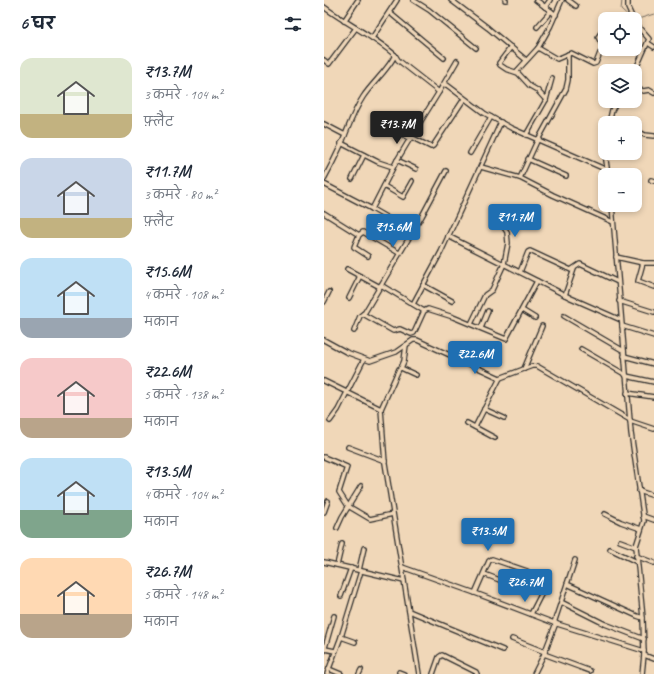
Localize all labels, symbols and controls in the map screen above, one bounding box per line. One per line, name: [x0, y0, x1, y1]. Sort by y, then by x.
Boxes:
map controls: [598, 12, 642, 212]
button: locate: [598, 12, 642, 56]
text: 6 घर: [20, 13, 55, 34]
icon: filters: [282, 13, 304, 35]
text: ₹13.7M: [144, 61, 190, 82]
button: layers: [598, 64, 642, 108]
icon: home: [52, 74, 100, 122]
text: 3 कमरे · 104 m²: [144, 87, 222, 103]
pin: ₹13.7M: [364, 111, 430, 145]
text: फ़्लैट: [144, 114, 174, 130]
text: ₹13.7M: [379, 116, 415, 132]
button: +: [598, 116, 642, 160]
text: ₹11.7M: [144, 161, 190, 182]
button: −: [598, 168, 642, 212]
icon: home: [52, 174, 100, 222]
text: 3 कमरे · 80 m²: [144, 187, 216, 203]
pin: ₹11.7M: [482, 204, 548, 238]
text: ₹11.7M: [497, 209, 533, 225]
text: फ़्लैट: [144, 214, 174, 230]
pin: ₹15.6M: [360, 214, 426, 248]
text: ₹15.6M: [375, 219, 411, 235]
text: ₹15.6M: [144, 261, 190, 282]
icon: home: [52, 274, 100, 322]
text: 4 कमरे · 108 m²: [144, 287, 222, 303]
text: मकान: [144, 314, 178, 330]
pin: ₹22.6M: [442, 341, 508, 375]
text: ₹22.6M: [457, 346, 493, 362]
text: ₹22.6M: [144, 361, 191, 382]
icon: home: [52, 374, 100, 422]
text: 5 कमरे · 138 m²: [144, 387, 222, 403]
text: मकान: [144, 414, 178, 430]
text: ₹13.5M: [144, 461, 190, 482]
icon: home: [52, 474, 100, 522]
text: 4 कमरे · 104 m²: [144, 487, 222, 503]
text: मकान: [144, 514, 178, 530]
pin: ₹13.5M: [455, 518, 521, 552]
text: ₹13.5M: [470, 523, 506, 539]
text: ₹26.7M: [144, 561, 191, 582]
pin: ₹26.7M: [492, 569, 558, 603]
icon: home: [52, 574, 100, 622]
text: ₹26.7M: [507, 574, 543, 590]
text: 5 कमरे · 148 m²: [144, 587, 222, 603]
text: मकान: [144, 614, 178, 630]

